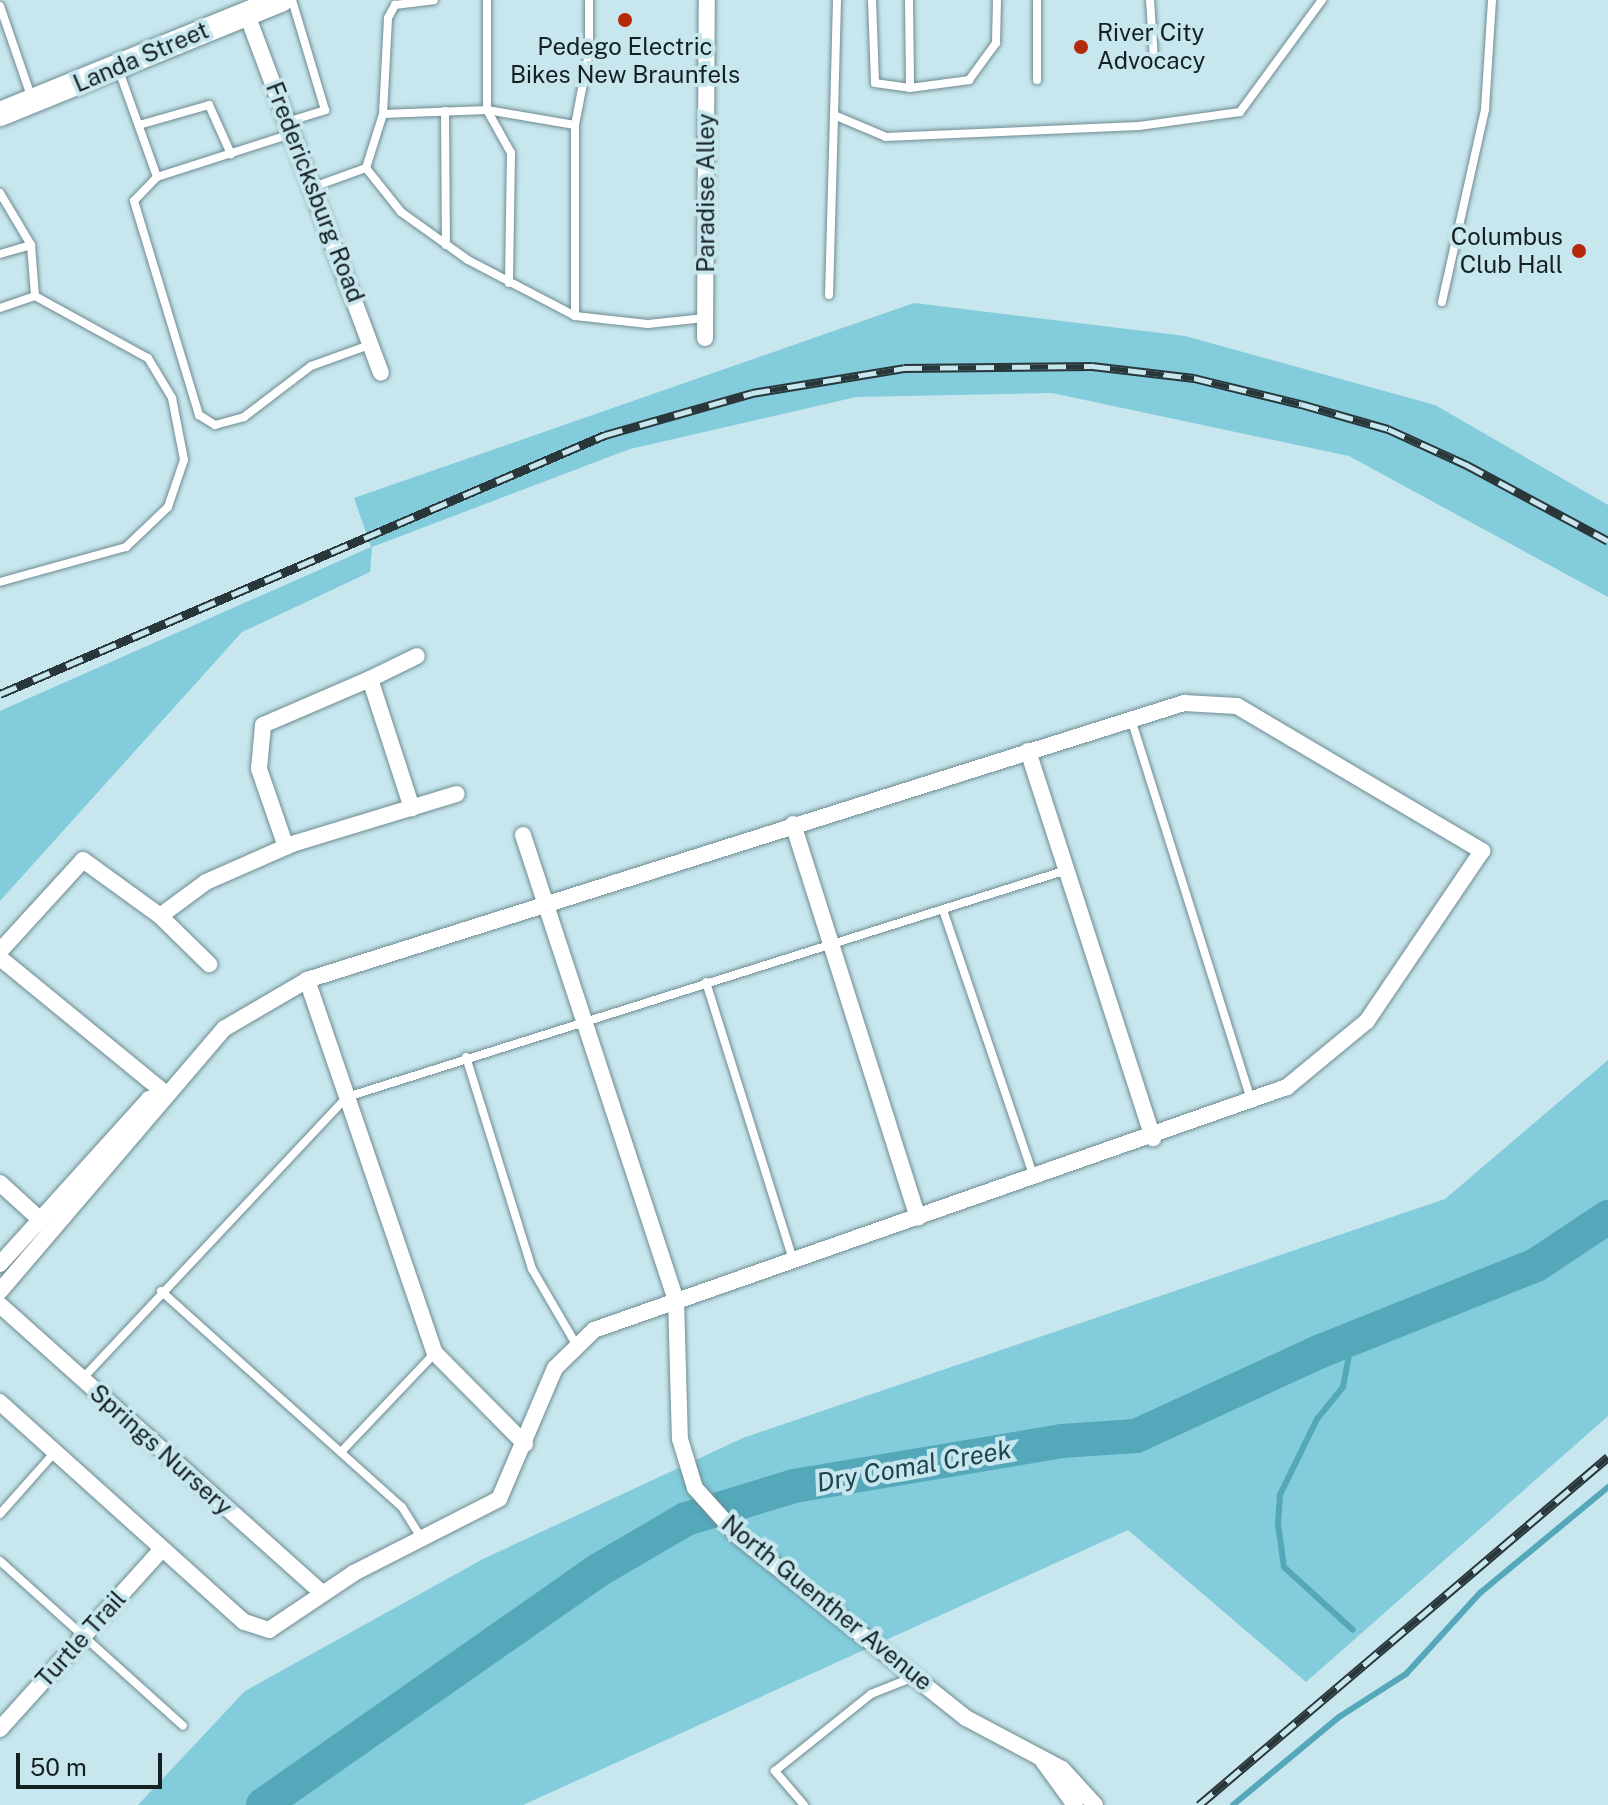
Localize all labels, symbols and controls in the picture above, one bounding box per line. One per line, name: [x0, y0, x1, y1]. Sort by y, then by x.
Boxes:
marker: Pedego Electric Bikes New Braunfels: [616, 11, 634, 29]
street label: Landa Street: [69, 16, 213, 98]
place label: River City Advocacy: [1097, 19, 1205, 75]
place label: Pedego Electric Bikes New Braunfels: [510, 33, 740, 89]
marker: River City Advocacy: [1072, 38, 1090, 56]
street label: Fredericksburg Road: [260, 78, 370, 306]
street label: Paradise Alley: [692, 113, 720, 273]
place label: Columbus Club Hall: [1451, 223, 1563, 279]
marker: Columbus Club Hall: [1570, 242, 1588, 260]
street label: Springs Nursery: [84, 1378, 238, 1522]
water label: Dry Comal Creek: [814, 1434, 1014, 1498]
street label: North Guenther Avenue: [716, 1509, 938, 1697]
street label: Turtle Trail: [30, 1585, 132, 1693]
scale bar: [20, 1737, 166, 1787]
text: 50 m: [30, 1753, 87, 1781]

